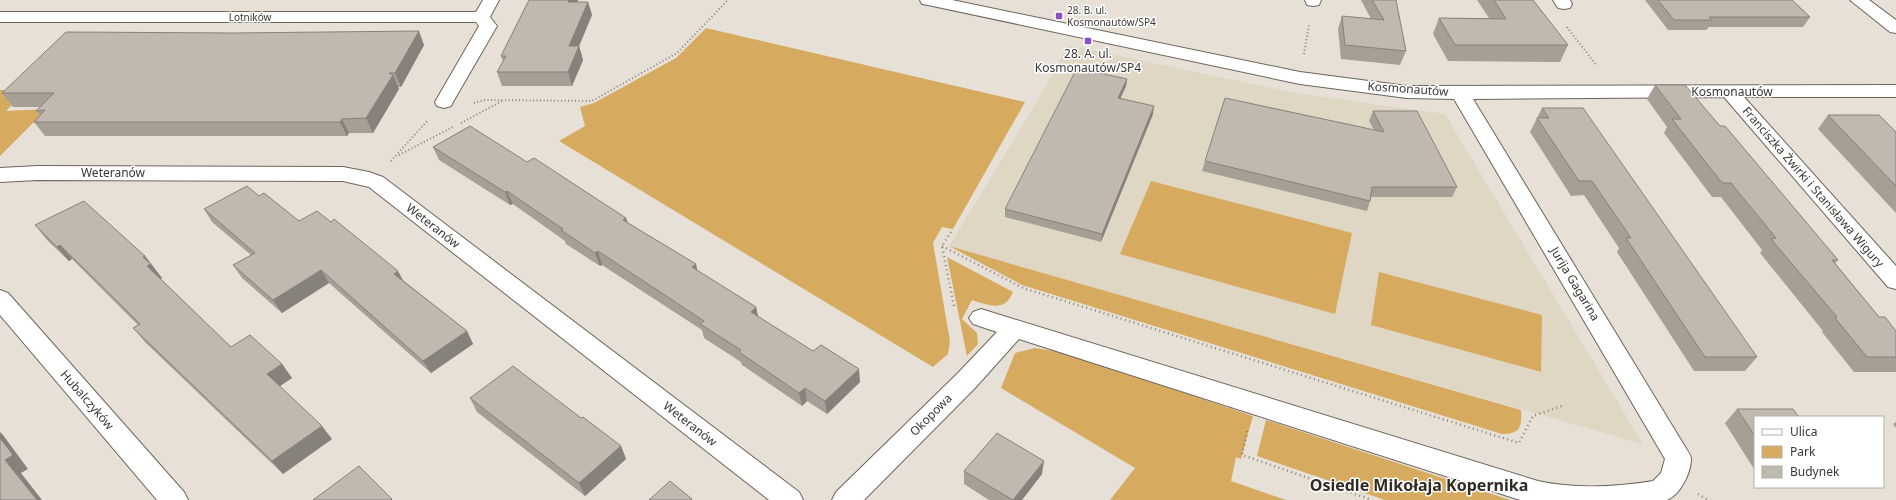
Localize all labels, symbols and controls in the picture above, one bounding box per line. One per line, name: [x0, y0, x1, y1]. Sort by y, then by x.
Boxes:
place label: 28. B. ul. Kosmonautów/SP4: [1067, 3, 1156, 29]
street label: Lotników: [229, 10, 271, 24]
marker: 28. B. ul. Kosmonautów/SP4: [1054, 11, 1064, 21]
marker: 28. A. ul. Kosmonautów/SP4: [1083, 36, 1093, 46]
place label: 28. A. ul. Kosmonautów/SP4: [1035, 45, 1141, 76]
street label: Kosmonautów: [1367, 77, 1450, 100]
street label: Kosmonautów: [1691, 83, 1773, 100]
street label: Franciszka Żwirki i Stanisława Wigury: [1739, 103, 1889, 271]
street label: Weteranów: [81, 164, 146, 181]
street label: Weteranów: [403, 199, 464, 252]
street label: Jurija Gagarina: [1546, 243, 1604, 324]
street label: Hubalczyków: [57, 366, 118, 434]
street label: Okopowa: [906, 390, 956, 440]
street label: Weteranów: [660, 397, 721, 450]
legend: [1754, 416, 1884, 488]
text: Ulica: [1790, 423, 1817, 440]
text: Park: [1790, 443, 1816, 460]
text: Budynek: [1790, 463, 1840, 480]
district label: Osiedle Mikołaja Kopernika: [1310, 474, 1528, 496]

